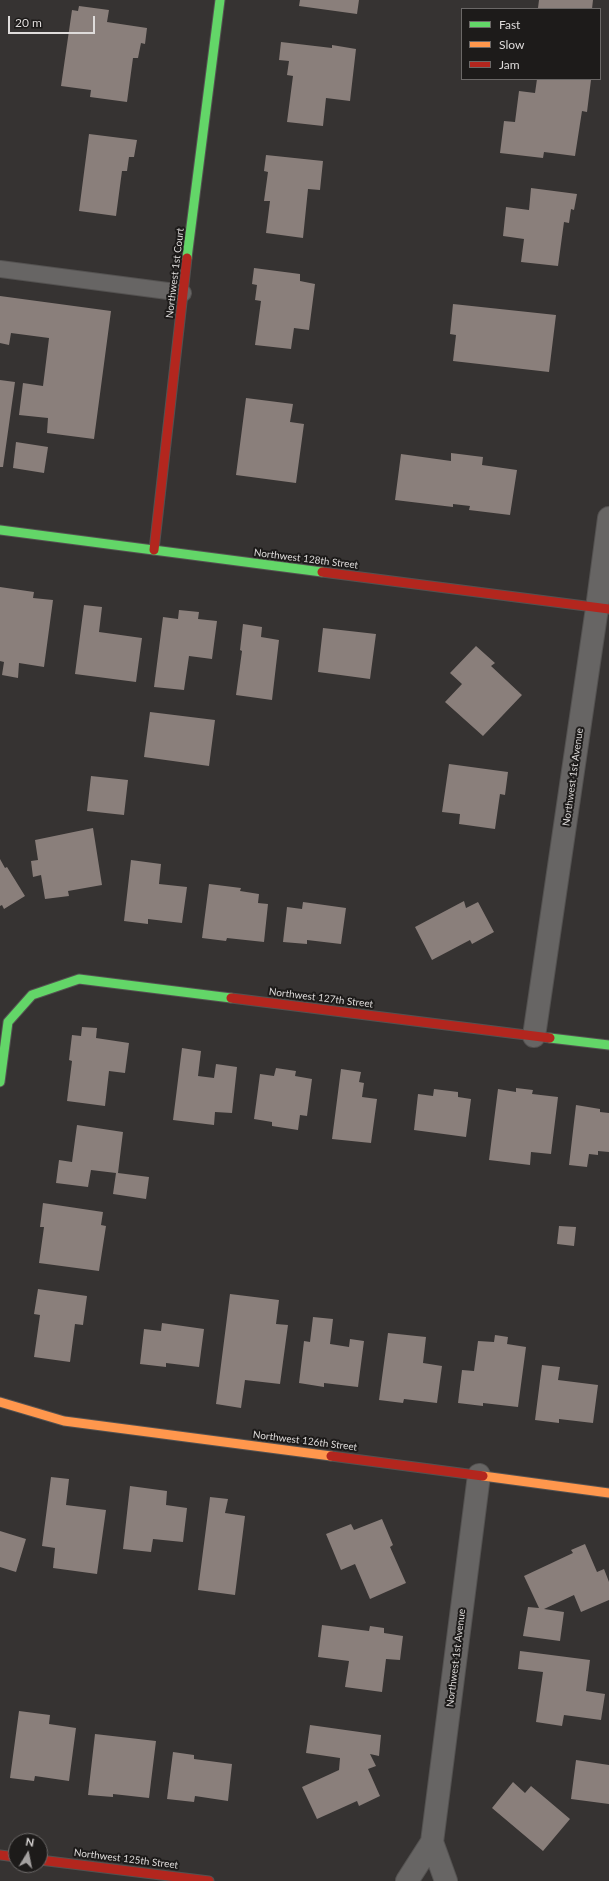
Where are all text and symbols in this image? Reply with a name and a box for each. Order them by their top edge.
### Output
scale bar [10,8,97,34]
legend [461,8,601,80]
text: 20 m [15,15,42,30]
text: Fast [499,17,520,32]
text: Slow [499,37,524,52]
text: Jam [499,57,520,72]
street label: Northwest 1st Court [164,227,186,319]
street label: Northwest 128th Street [253,547,359,571]
street label: Northwest 1st Avenue [560,727,586,827]
street label: Northwest 127th Street [268,986,374,1010]
street label: Northwest 126th Street [252,1429,358,1453]
street label: Northwest 1st Avenue [444,1608,468,1708]
north arrow [8,1833,48,1873]
text: N [25,1835,35,1849]
street label: Northwest 125th Street [73,1847,179,1871]

